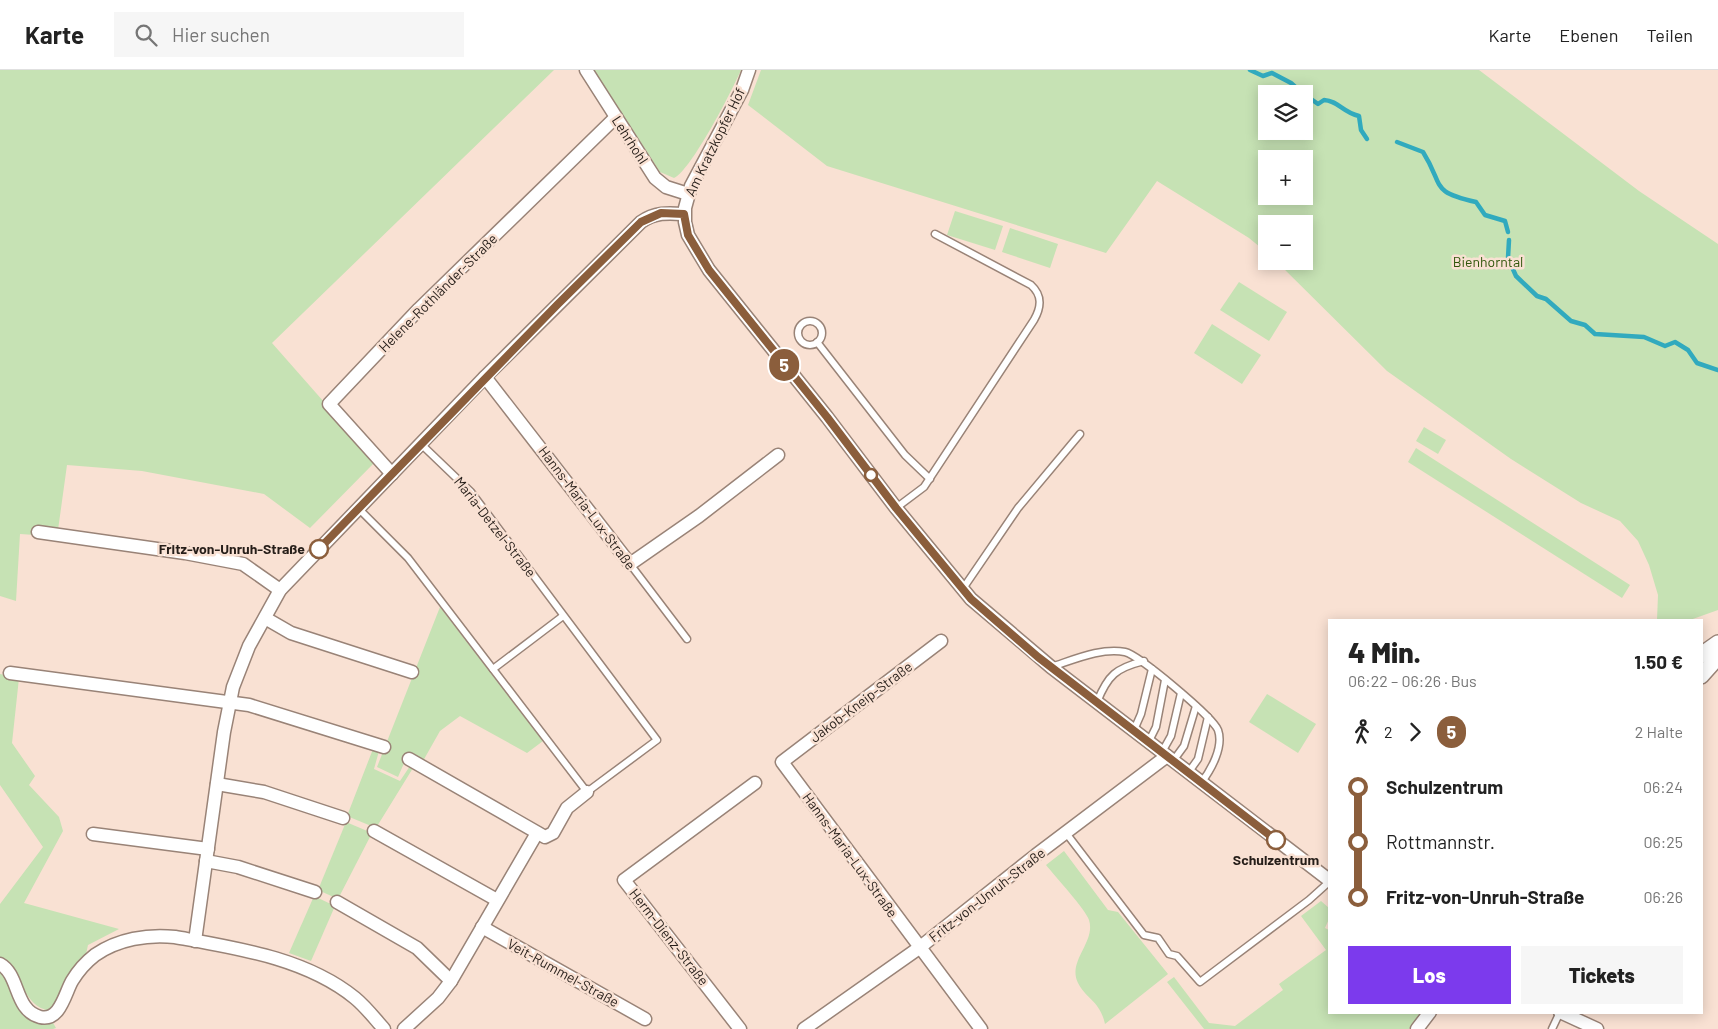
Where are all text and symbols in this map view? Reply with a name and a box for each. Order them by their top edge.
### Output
search box [114,12,464,57]
text: Karte [25,20,84,49]
icon: search [132,21,160,49]
text: Hier suchen [172,23,270,46]
text: Karte [1488,24,1531,46]
text: Ebenen [1559,24,1618,46]
text: Teilen [1646,24,1693,46]
street label: Am Kratzkopfer Hof [681,85,748,199]
map controls [1258,85,1313,270]
button: layers [1258,85,1313,140]
street label: Lehrhohl [609,112,652,167]
button: + [1258,150,1313,205]
button: − [1258,215,1313,270]
street label: Helene-Rothländer-Straße [375,230,500,355]
park label: Bienhorntal [1453,253,1523,270]
line badge: 5 [768,349,800,381]
text: 5 [779,354,789,376]
street label: Hanns-Maria-Lux-Straße [535,443,639,573]
unlabelled marker [864,468,878,482]
street label: Maria-Detzel-Straße [451,473,540,580]
marker: Fritz-von-Unruh-Straße [309,539,329,559]
place label: Fritz-von-Unruh-Straße [159,540,305,557]
text: 4 Min. [1348,635,1421,669]
text: 1.50 € [1634,650,1683,673]
street label: Jakob-Kneip-Straße [806,658,915,746]
text: 06:22 – 06:26 · Bus [1348,671,1477,690]
icon: walk [1348,718,1376,746]
icon: forward [1401,718,1429,746]
text: 5 [1447,721,1456,743]
text: 2 [1384,722,1393,741]
text: 2 Halte [1635,722,1683,741]
text: Schulzentrum [1386,775,1503,798]
text: 06:24 [1643,777,1683,796]
street label: Hanns-Maria-Lux-Straße [799,789,901,920]
marker: Schulzentrum [1266,830,1286,850]
text: Rottmannstr. [1386,830,1495,853]
text: 06:25 [1643,832,1683,851]
street label: Fritz-von-Unruh-Straße [925,844,1048,945]
place label: Schulzentrum [1233,851,1319,868]
street label: Herm-Dienz-Straße [626,885,713,989]
text: Fritz-von-Unruh-Straße [1386,885,1584,908]
text: 06:26 [1643,887,1683,906]
street label: Veit-Rummel-Straße [504,935,622,1010]
button: Los [1348,946,1511,1004]
button: Tickets [1521,946,1683,1004]

